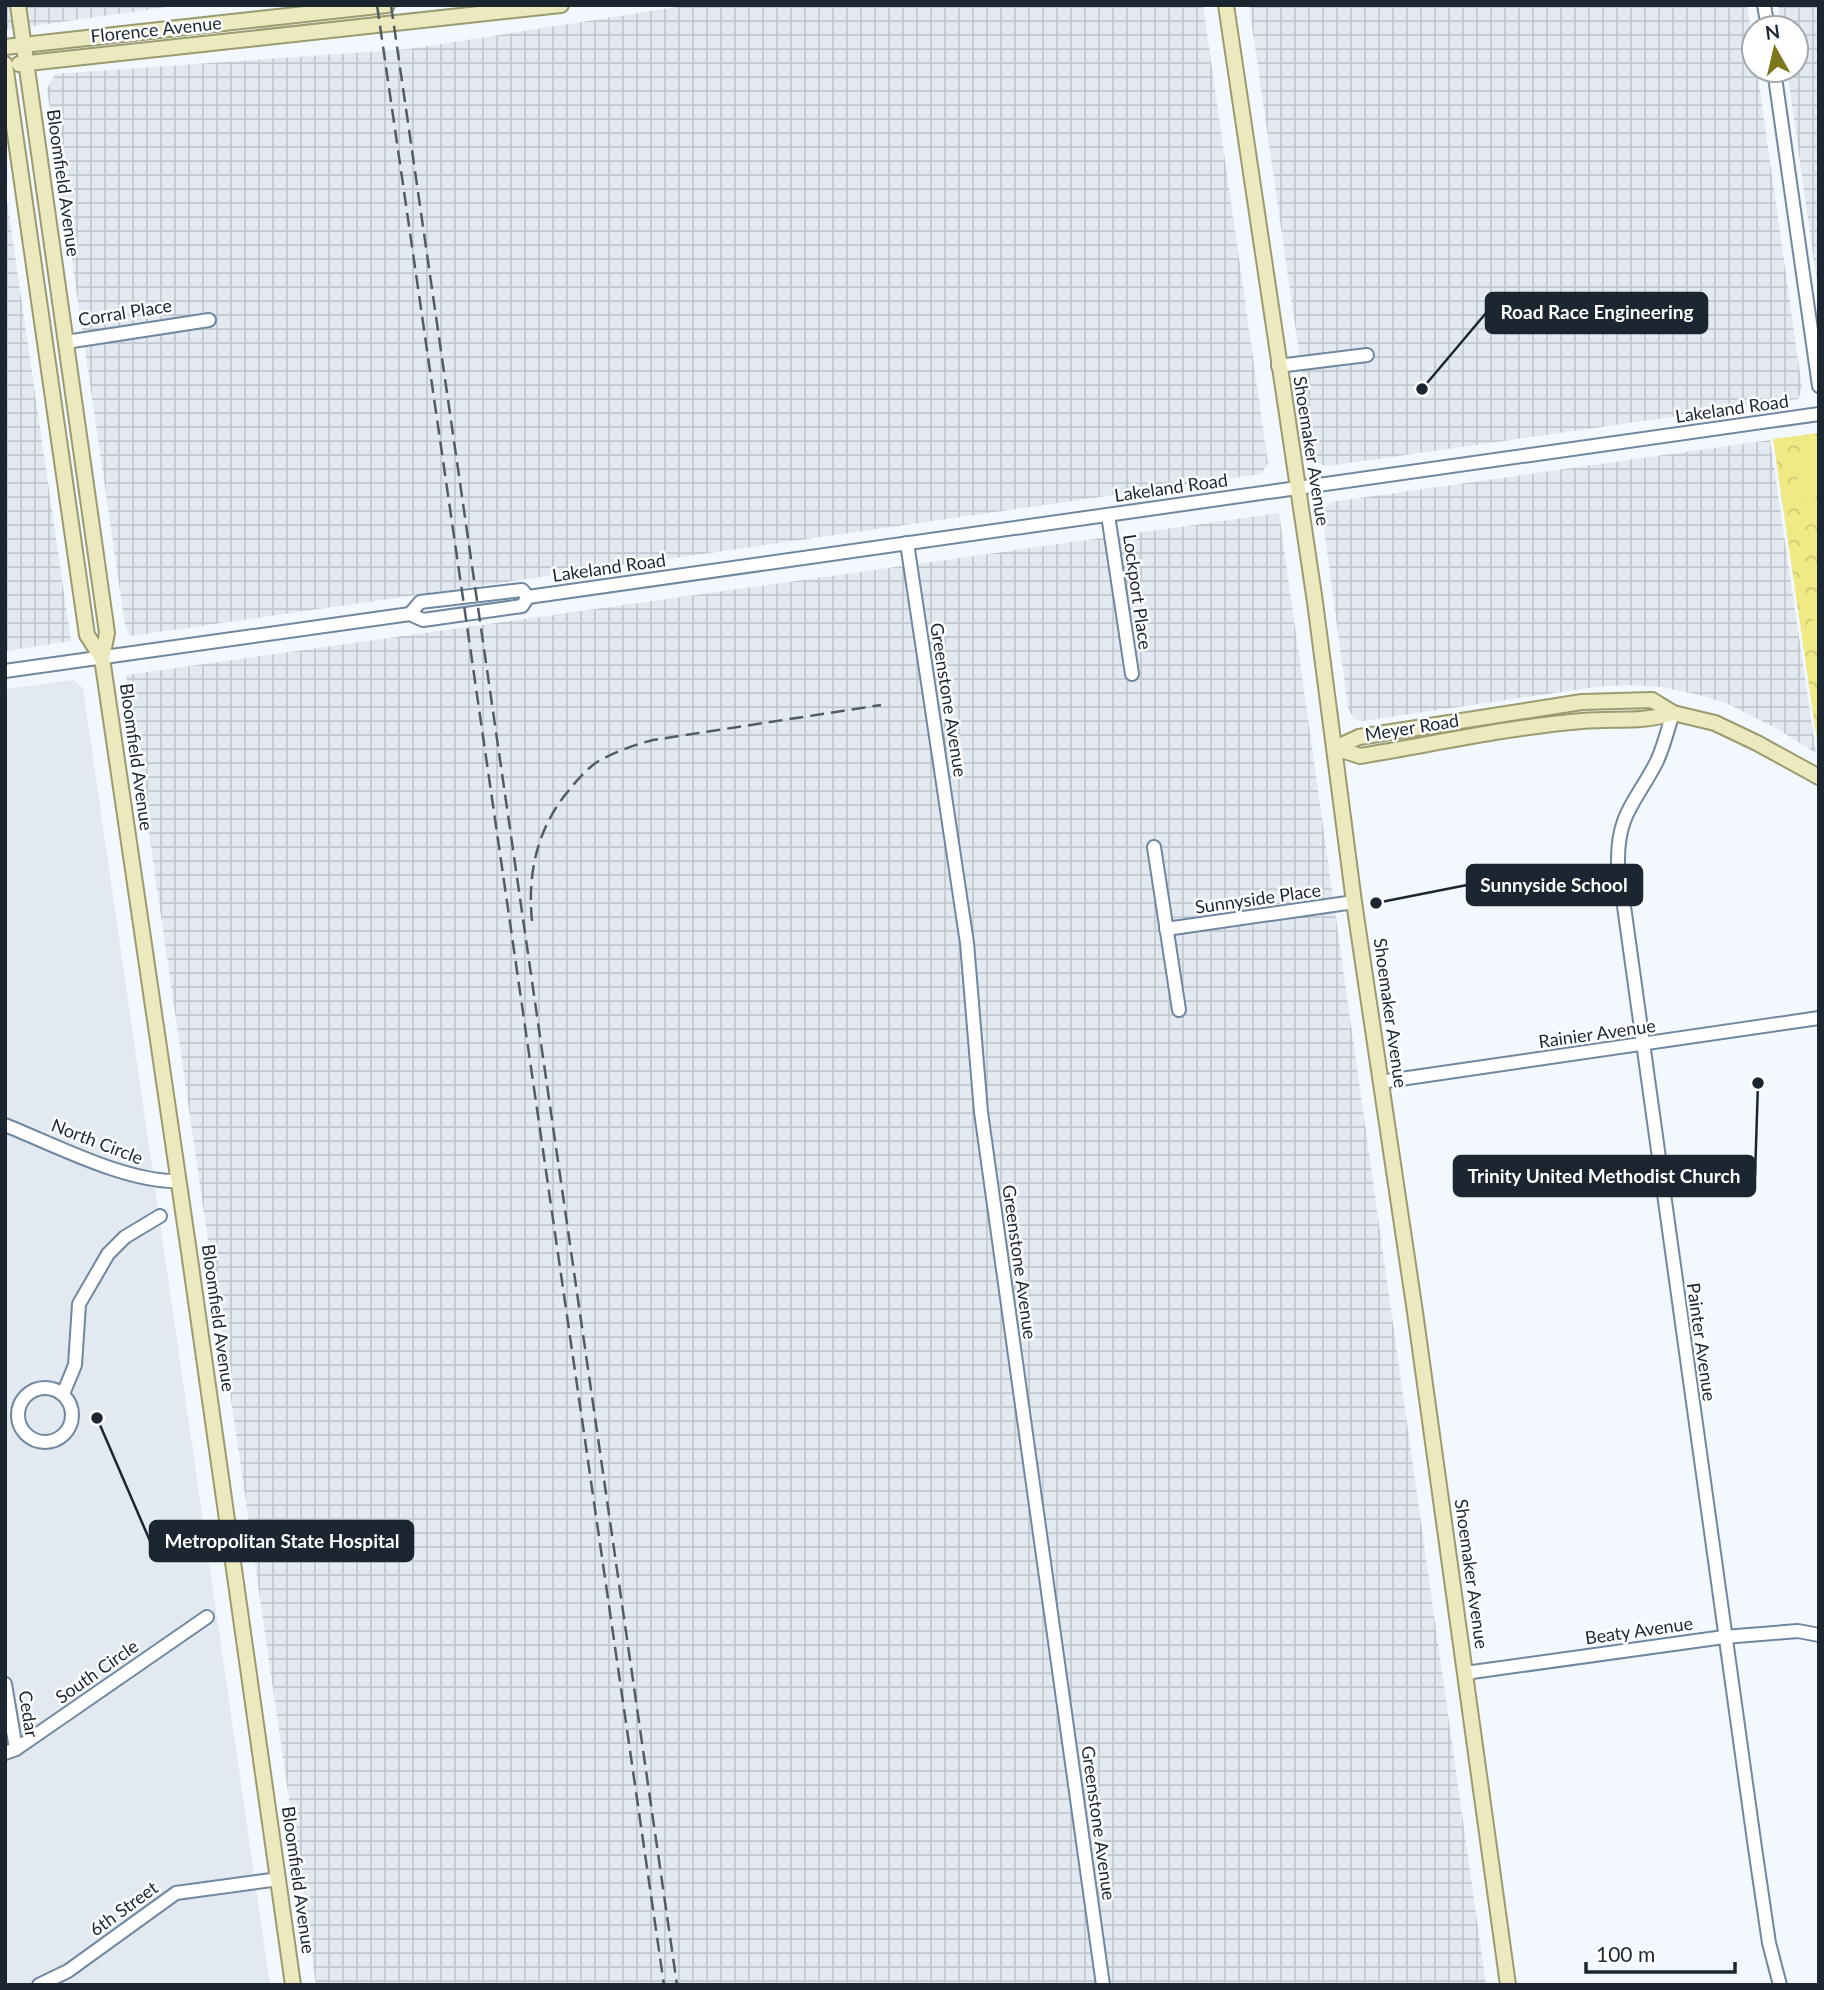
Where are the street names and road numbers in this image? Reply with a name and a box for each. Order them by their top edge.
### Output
street label: Florence Avenue [89,11,223,47]
street label: Bloomfield Avenue [43,108,85,258]
street label: Corral Place [76,294,173,330]
street label: Shoemaker Avenue [1289,375,1335,527]
street label: Lakeland Road [1674,389,1790,427]
street label: Lakeland Road [1113,468,1229,506]
street label: Lockport Place [1119,533,1157,651]
street label: Lakeland Road [551,548,667,586]
street label: Greenstone Avenue [926,621,972,779]
street label: Bloomfield Avenue [116,682,158,832]
street label: Meyer Road [1363,709,1460,745]
street label: Sunnyside Place [1194,878,1322,918]
street label: Shoemaker Avenue [1370,937,1412,1089]
street label: Rainier Avenue [1537,1014,1657,1052]
street label: North Circle [49,1114,146,1169]
street label: Greenstone Avenue [998,1183,1042,1341]
street label: Bloomfield Avenue [198,1243,240,1393]
street label: Painter Avenue [1683,1281,1721,1403]
street label: Shoemaker Avenue [1451,1498,1493,1650]
street label: Beaty Avenue [1583,1612,1694,1648]
street label: South Circle [51,1635,142,1708]
street label: Cedar [14,1689,44,1739]
street label: Greenstone Avenue [1077,1744,1121,1902]
street label: Bloomfield Avenue [278,1805,320,1955]
street label: 6th Street [85,1876,162,1940]

